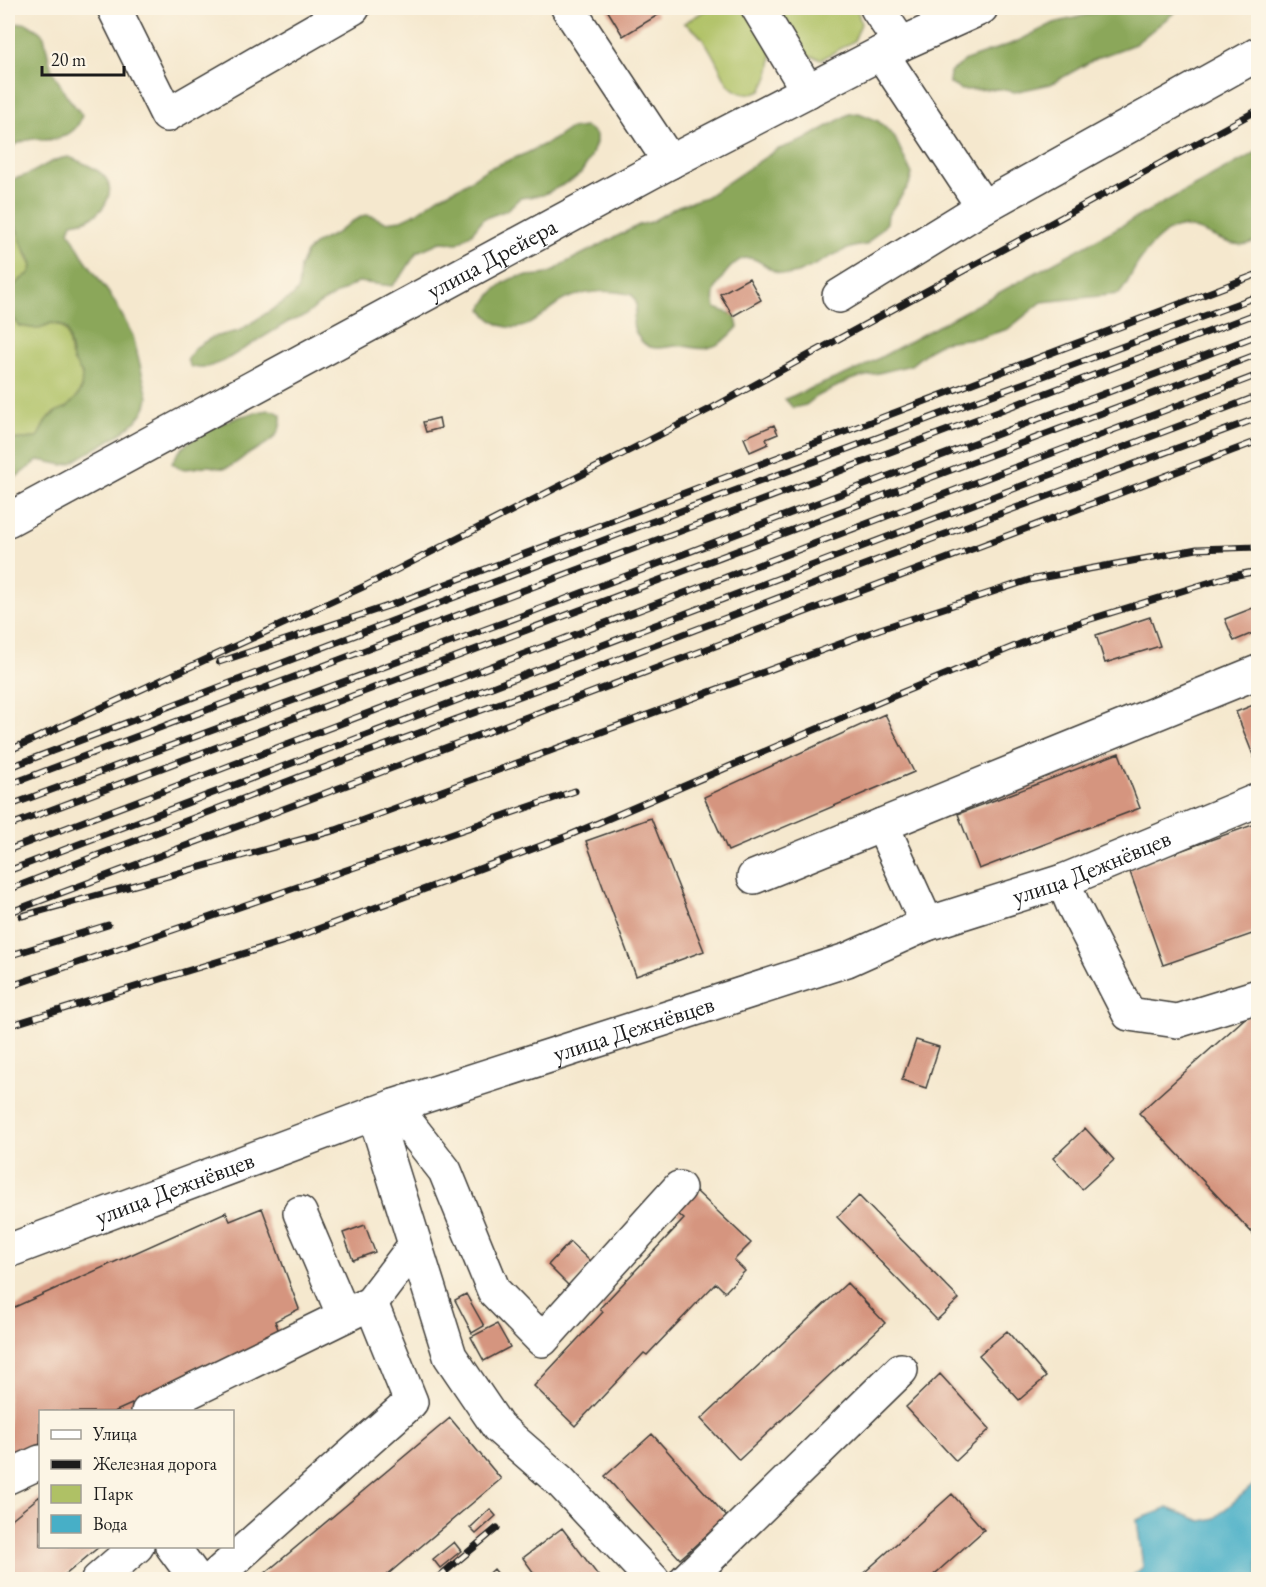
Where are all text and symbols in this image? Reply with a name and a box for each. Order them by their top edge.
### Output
scale bar [42,39,124,77]
text: 20 m [51,48,86,71]
street label: улица Дрейера [421,210,562,306]
street label: улица Дежнёвцев [1008,822,1175,911]
street label: улица Дежнёвцев [549,988,718,1069]
street label: улица Дежнёвцев [91,1144,258,1232]
legend [39,1410,234,1548]
text: Улица [92,1422,138,1445]
text: Железная дорога [92,1452,218,1475]
text: Парк [93,1482,133,1505]
text: Вода [93,1512,128,1535]

